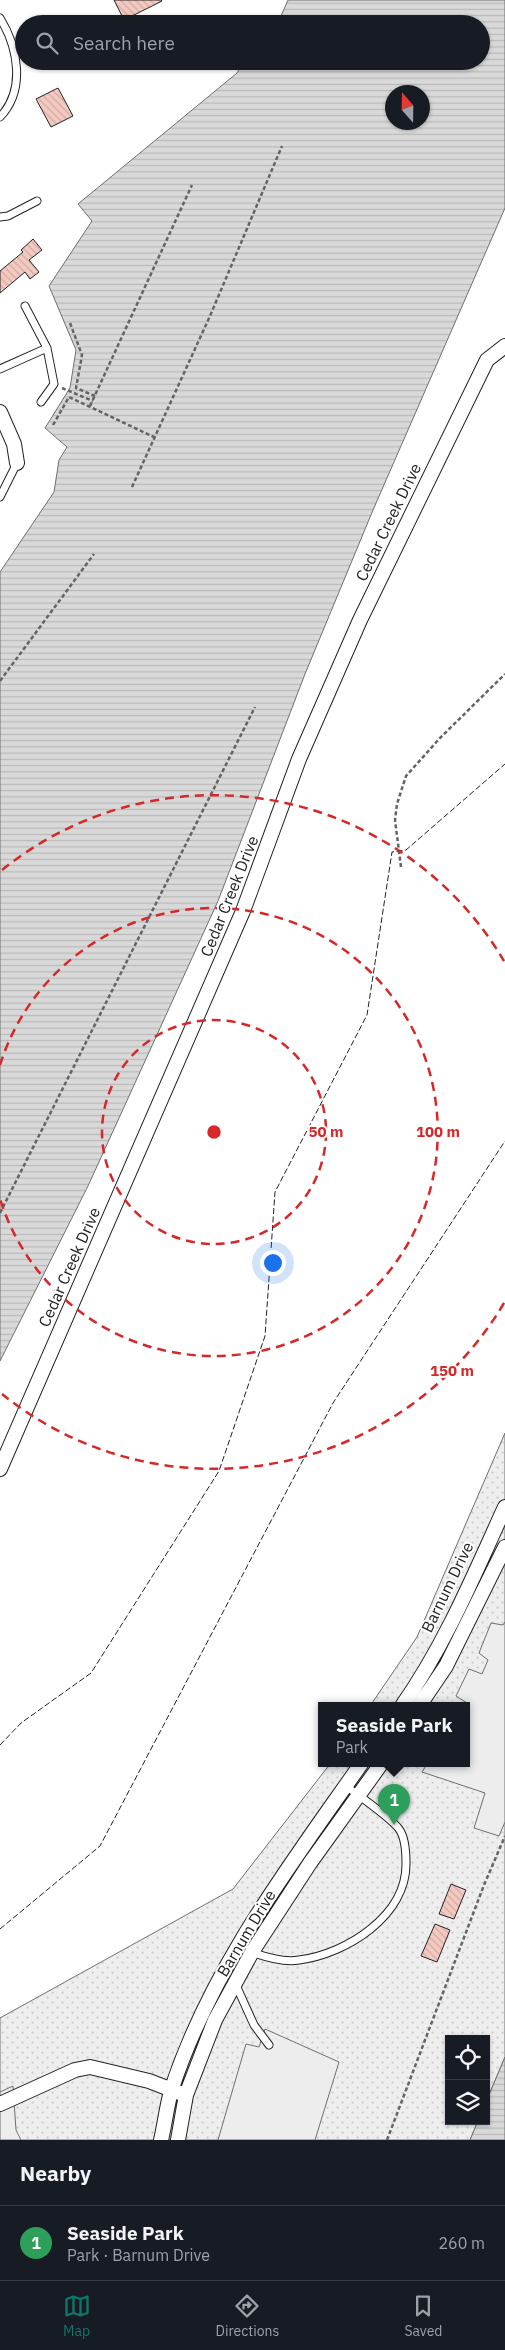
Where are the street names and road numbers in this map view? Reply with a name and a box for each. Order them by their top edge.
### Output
street label: Cedar Creek Drive [351,460,425,584]
street label: Cedar Creek Drive [196,832,262,959]
street label: Cedar Creek Drive [34,1204,104,1330]
street label: Barnum Drive [417,1538,478,1635]
street label: Barnum Drive [212,1886,280,1980]

